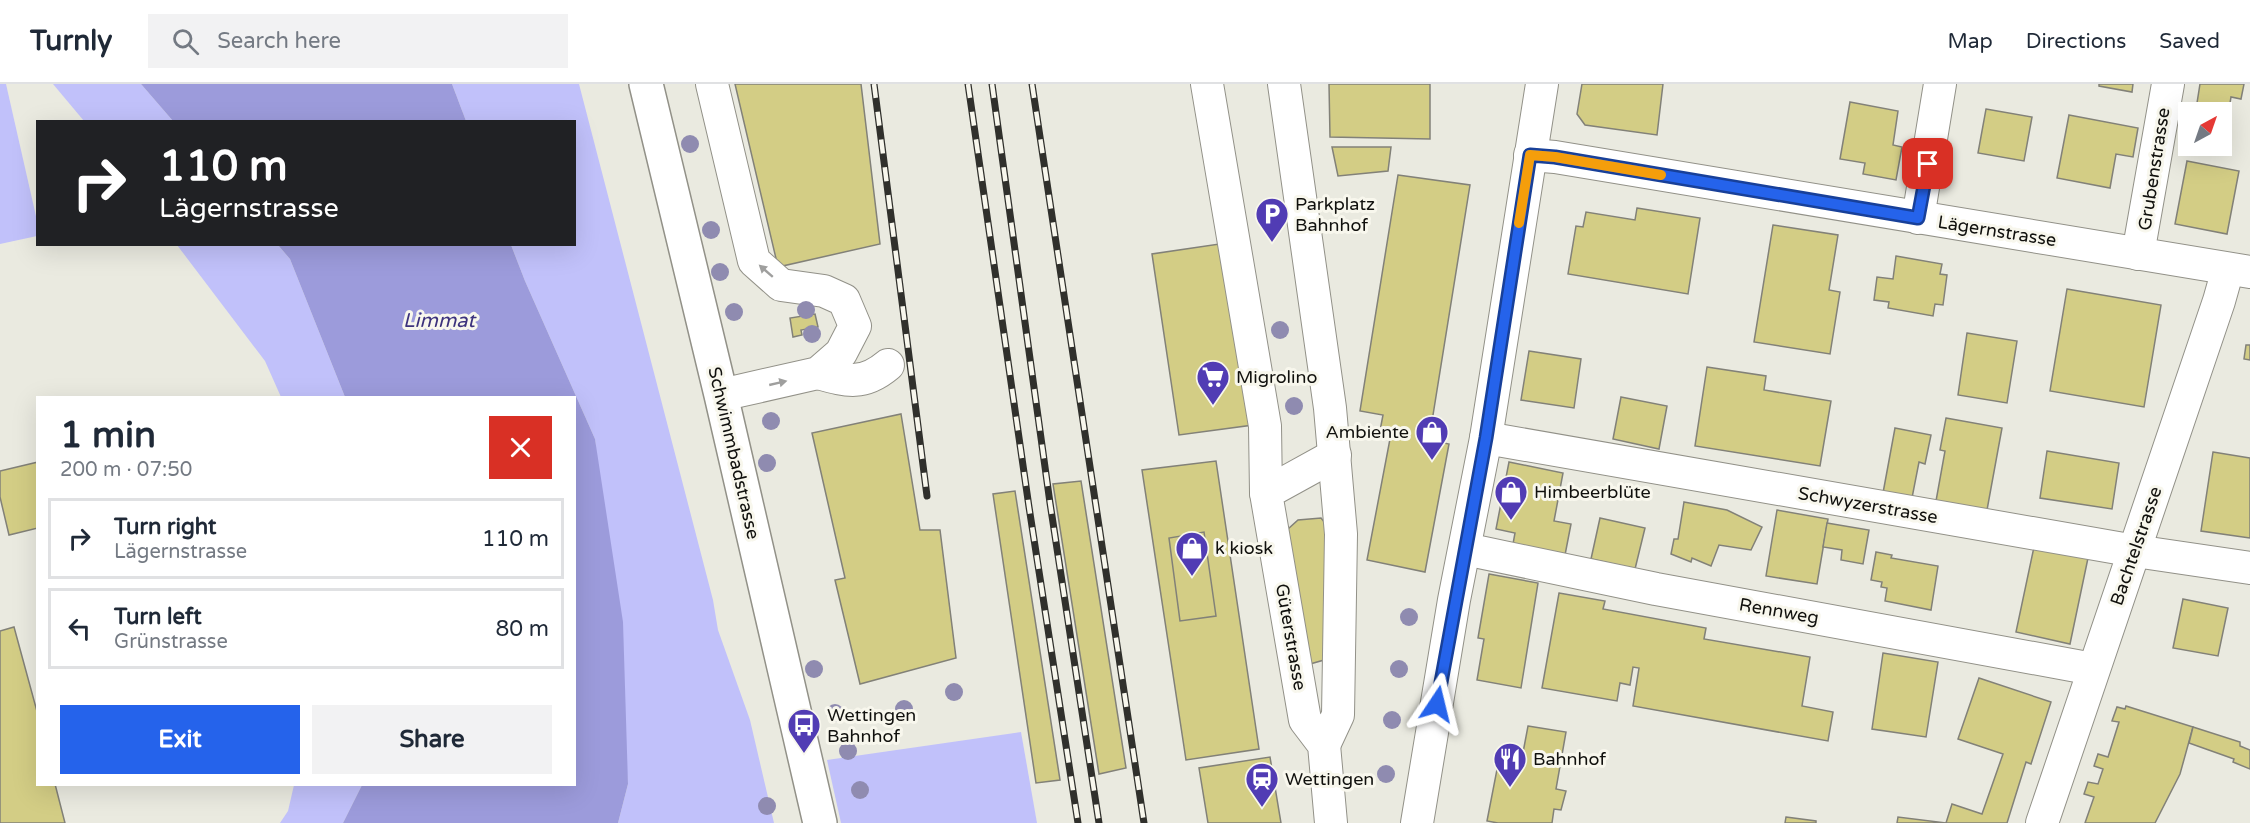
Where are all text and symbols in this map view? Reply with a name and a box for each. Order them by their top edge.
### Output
search box [148,14,568,68]
text: Turnly [30,24,112,58]
icon: search [169,25,202,58]
text: Search here [217,28,341,54]
text: Map [1947,29,1993,54]
text: Directions [2026,29,2126,54]
text: Saved [2159,29,2220,54]
north arrow [2178,102,2232,156]
map controls [2178,102,2232,156]
street label: Grubenstrasse [2133,106,2175,232]
pin [1902,138,1953,189]
text: 110 m [159,141,288,192]
icon: right [60,144,138,222]
icon: arrive [1911,147,1944,180]
text: Lägernstrasse [159,192,339,225]
place label: Parkplatz Bahnhof [1295,193,1375,236]
parking icon: Parkplatz Bahnhof [1254,196,1290,243]
street label: Lägernstrasse [1936,211,2058,251]
one-way arrow [758,265,774,278]
water label: Limmat [403,309,477,333]
supermarket icon: Migrolino [1195,359,1231,406]
street label: Schwimmbadstrasse [703,365,765,541]
place label: Migrolino [1236,366,1318,388]
one-way arrow [769,377,787,387]
text: 1 min [60,414,156,457]
shop icon: Ambiente [1414,414,1450,461]
button: close [489,416,552,479]
place label: Ambiente [1325,421,1409,443]
text: 200 m · 07:50 [60,458,192,482]
shop icon: Himbeerblüte [1493,474,1529,521]
place label: Himbeerblüte [1534,481,1651,503]
street label: Schwyzerstrasse [1796,482,1940,528]
street label: Bachtelstrasse [2105,484,2167,608]
text: Turn right [114,514,216,540]
icon: right [63,522,96,555]
text: 110 m [482,526,549,552]
shop icon: k kiosk [1174,530,1210,577]
place label: k kiosk [1215,537,1273,559]
text: Lägernstrasse [114,540,247,564]
street label: Güterstrasse [1271,582,1311,692]
street label: Rennweg [1737,593,1821,629]
text: Turn left [114,604,202,630]
icon: left [63,612,96,645]
text: 80 m [495,616,549,642]
text: Grünstrasse [114,630,228,654]
position arrow [1405,672,1469,736]
place label: Wettingen Bahnhof [827,704,916,747]
button: Exit [60,705,300,774]
button: Share [312,705,552,774]
bus stop icon: Wettingen Bahnhof [786,707,822,754]
restaurant icon: Bahnhof [1492,741,1528,788]
place label: Bahnhof [1533,748,1606,770]
station icon: Wettingen [1244,761,1280,808]
place label: Wettingen [1285,768,1374,790]

